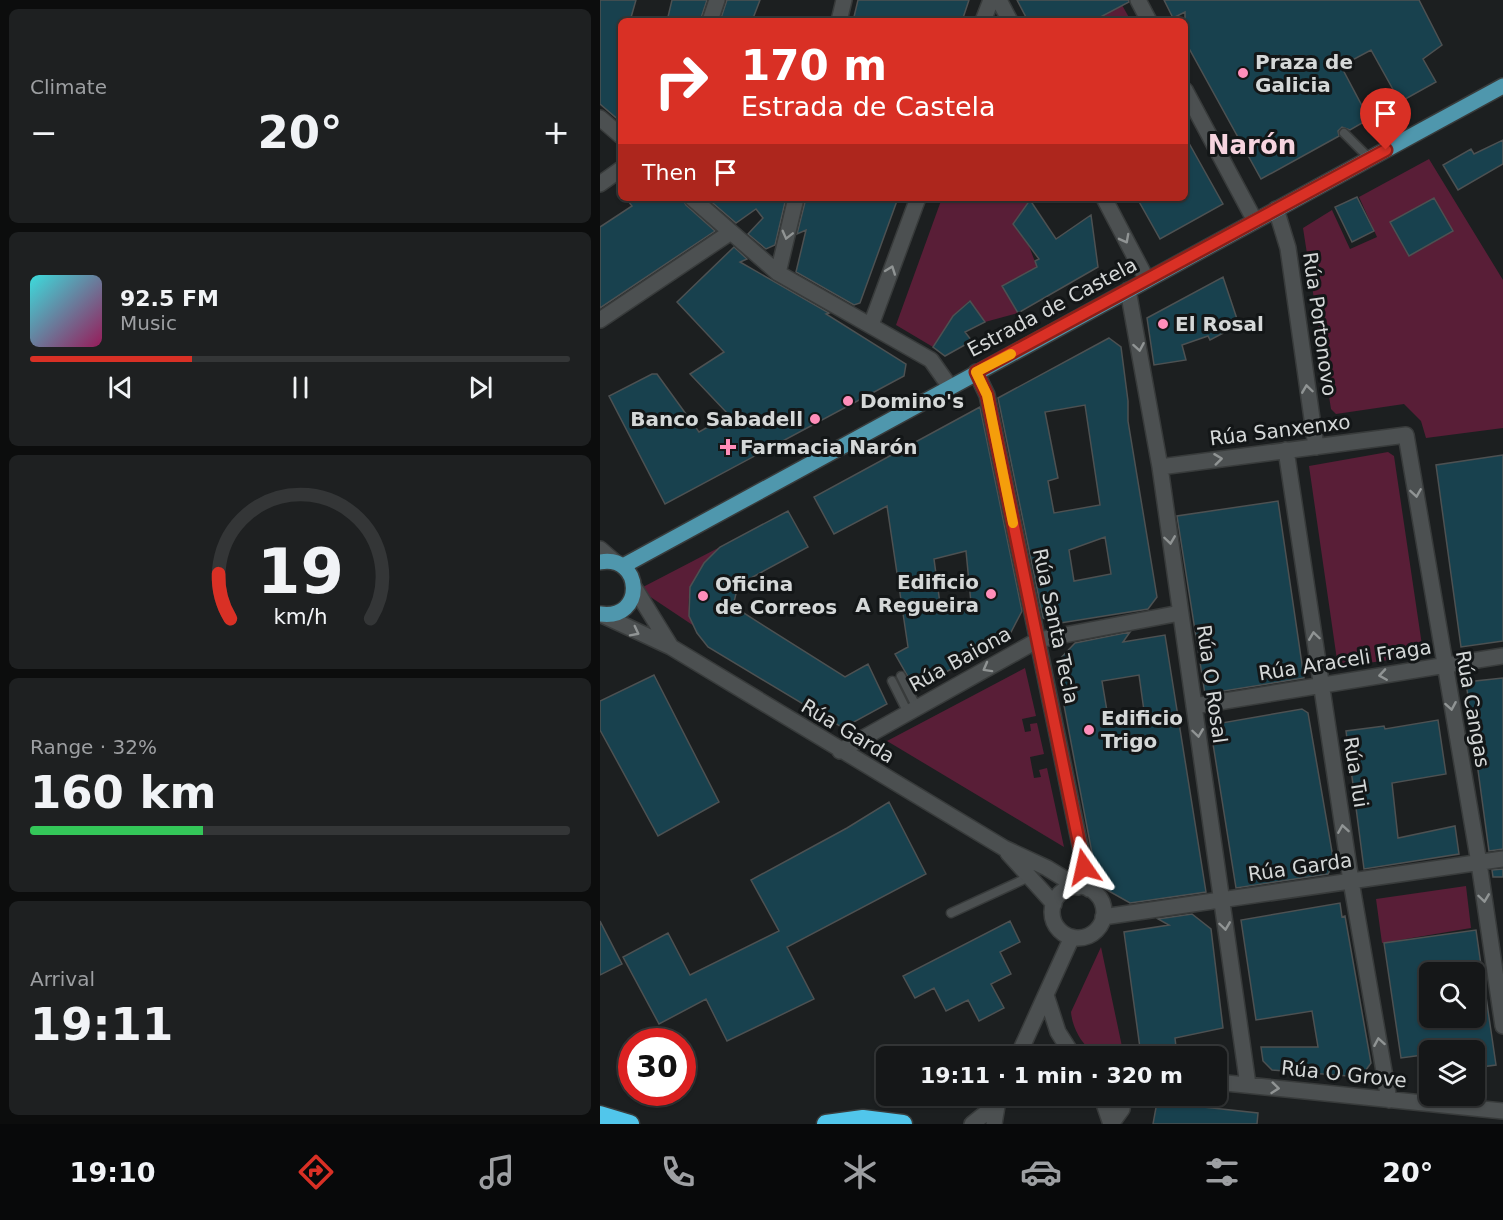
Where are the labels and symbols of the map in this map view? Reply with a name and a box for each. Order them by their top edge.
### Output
place label: Praza de Galicia [1255,50,1353,97]
marker: Praza de Galicia [1236,66,1250,80]
pin [1360,88,1411,150]
district label: Narón [1208,130,1296,160]
one-way arrow [782,230,795,240]
one-way arrow [1118,233,1130,244]
street label: Rúa Portonovo [1298,250,1342,398]
street label: Estrada de Castela [963,252,1141,362]
one-way arrow [884,265,897,276]
place label: El Rosal [1175,312,1264,336]
marker: El Rosal [1156,317,1170,331]
one-way arrow [1133,343,1145,352]
one-way arrow [1302,384,1314,393]
place label: Domino's [860,389,964,413]
marker: Domino's [841,394,855,408]
place label: Banco Sabadell [630,407,803,431]
street label: Rúa Sanxenxo [1208,409,1352,451]
marker: Banco Sabadell [808,412,822,426]
place label: Farmacia Narón [740,435,917,459]
marker: Farmacia Narón [721,440,735,454]
one-way arrow [1214,453,1223,466]
one-way arrow [1409,488,1421,497]
one-way arrow [1164,535,1176,545]
street label: Rúa Santa Tecla [1028,546,1084,706]
place label: Edificio A Regueira [855,570,979,617]
place label: Oficina de Correos [715,572,837,619]
marker: Edificio A Regueira [984,587,998,601]
marker: Oficina de Correos [696,589,710,603]
street label: Rúa Baiona [905,621,1015,697]
street label: Rúa O Rosal [1192,623,1232,745]
one-way arrow [629,624,640,636]
one-way arrow [1308,632,1320,641]
street label: Rúa Araceli Fraga [1257,634,1433,686]
street label: Rúa Cangas [1451,649,1495,769]
one-way arrow [982,661,993,673]
one-way arrow [1378,669,1388,681]
street label: Rúa Garda [797,694,899,768]
one-way arrow [1444,700,1457,710]
place label: Edificio Trigo [1101,706,1183,753]
marker: Edificio Trigo [1082,723,1096,737]
one-way arrow [1191,728,1203,738]
street label: Rúa Tui [1339,735,1373,809]
one-way arrow [1337,824,1349,834]
position arrow [1052,835,1116,899]
street label: Rúa Garda [1246,848,1354,886]
one-way arrow [1477,892,1490,902]
one-way arrow [1219,921,1231,931]
speed limit sign: 30 [618,1028,696,1106]
one-way arrow [1373,1037,1386,1047]
street label: Rúa O Grove [1280,1055,1408,1093]
one-way arrow [1270,1081,1279,1094]

